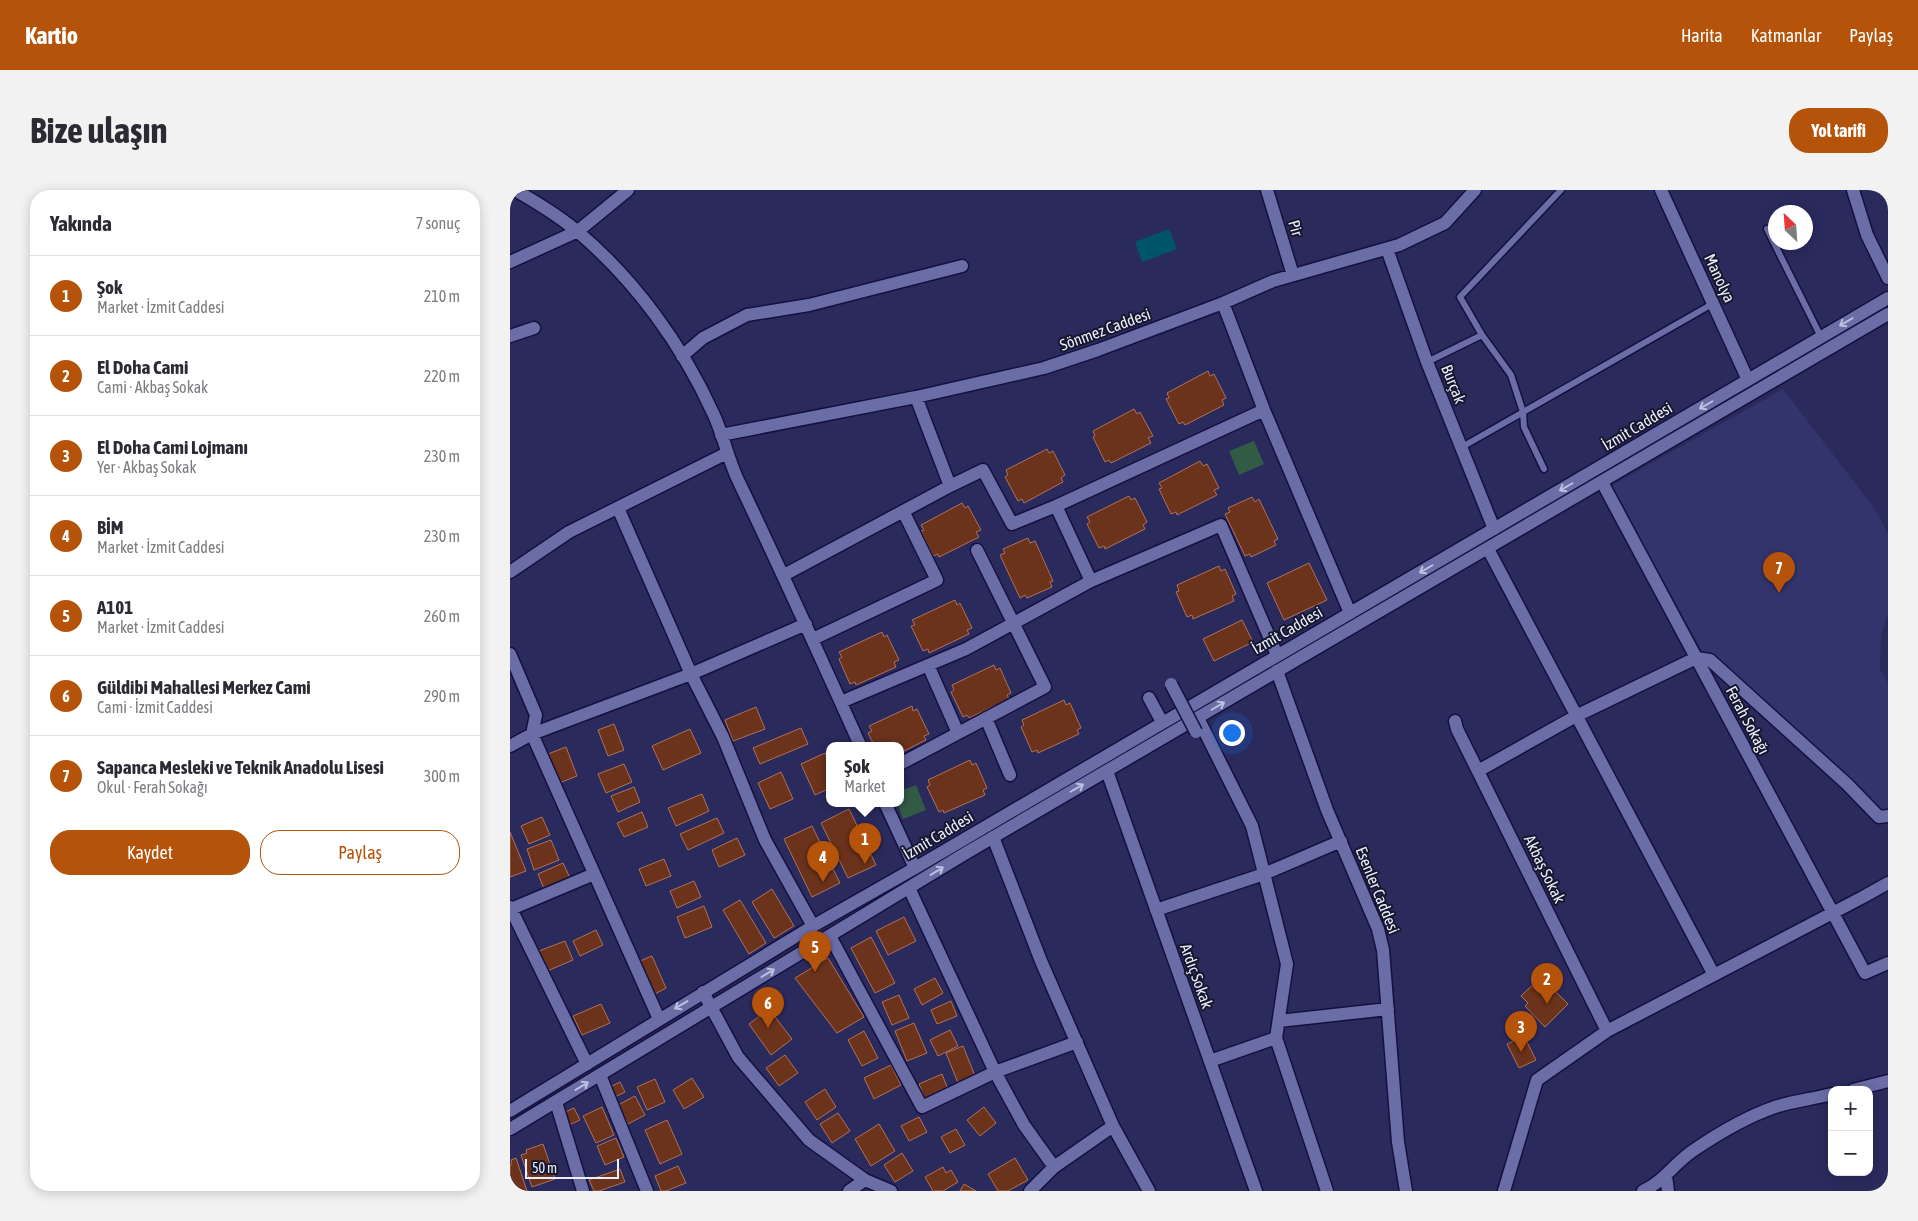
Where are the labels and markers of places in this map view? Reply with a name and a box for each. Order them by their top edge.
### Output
pin: 7 [1763,552,1795,593]
pin: 1 [849,823,881,864]
pin: 4 [807,841,839,882]
pin: 5 [799,931,831,972]
pin: 2 [1531,963,1563,1004]
pin: 6 [752,987,784,1028]
pin: 3 [1505,1011,1537,1052]

